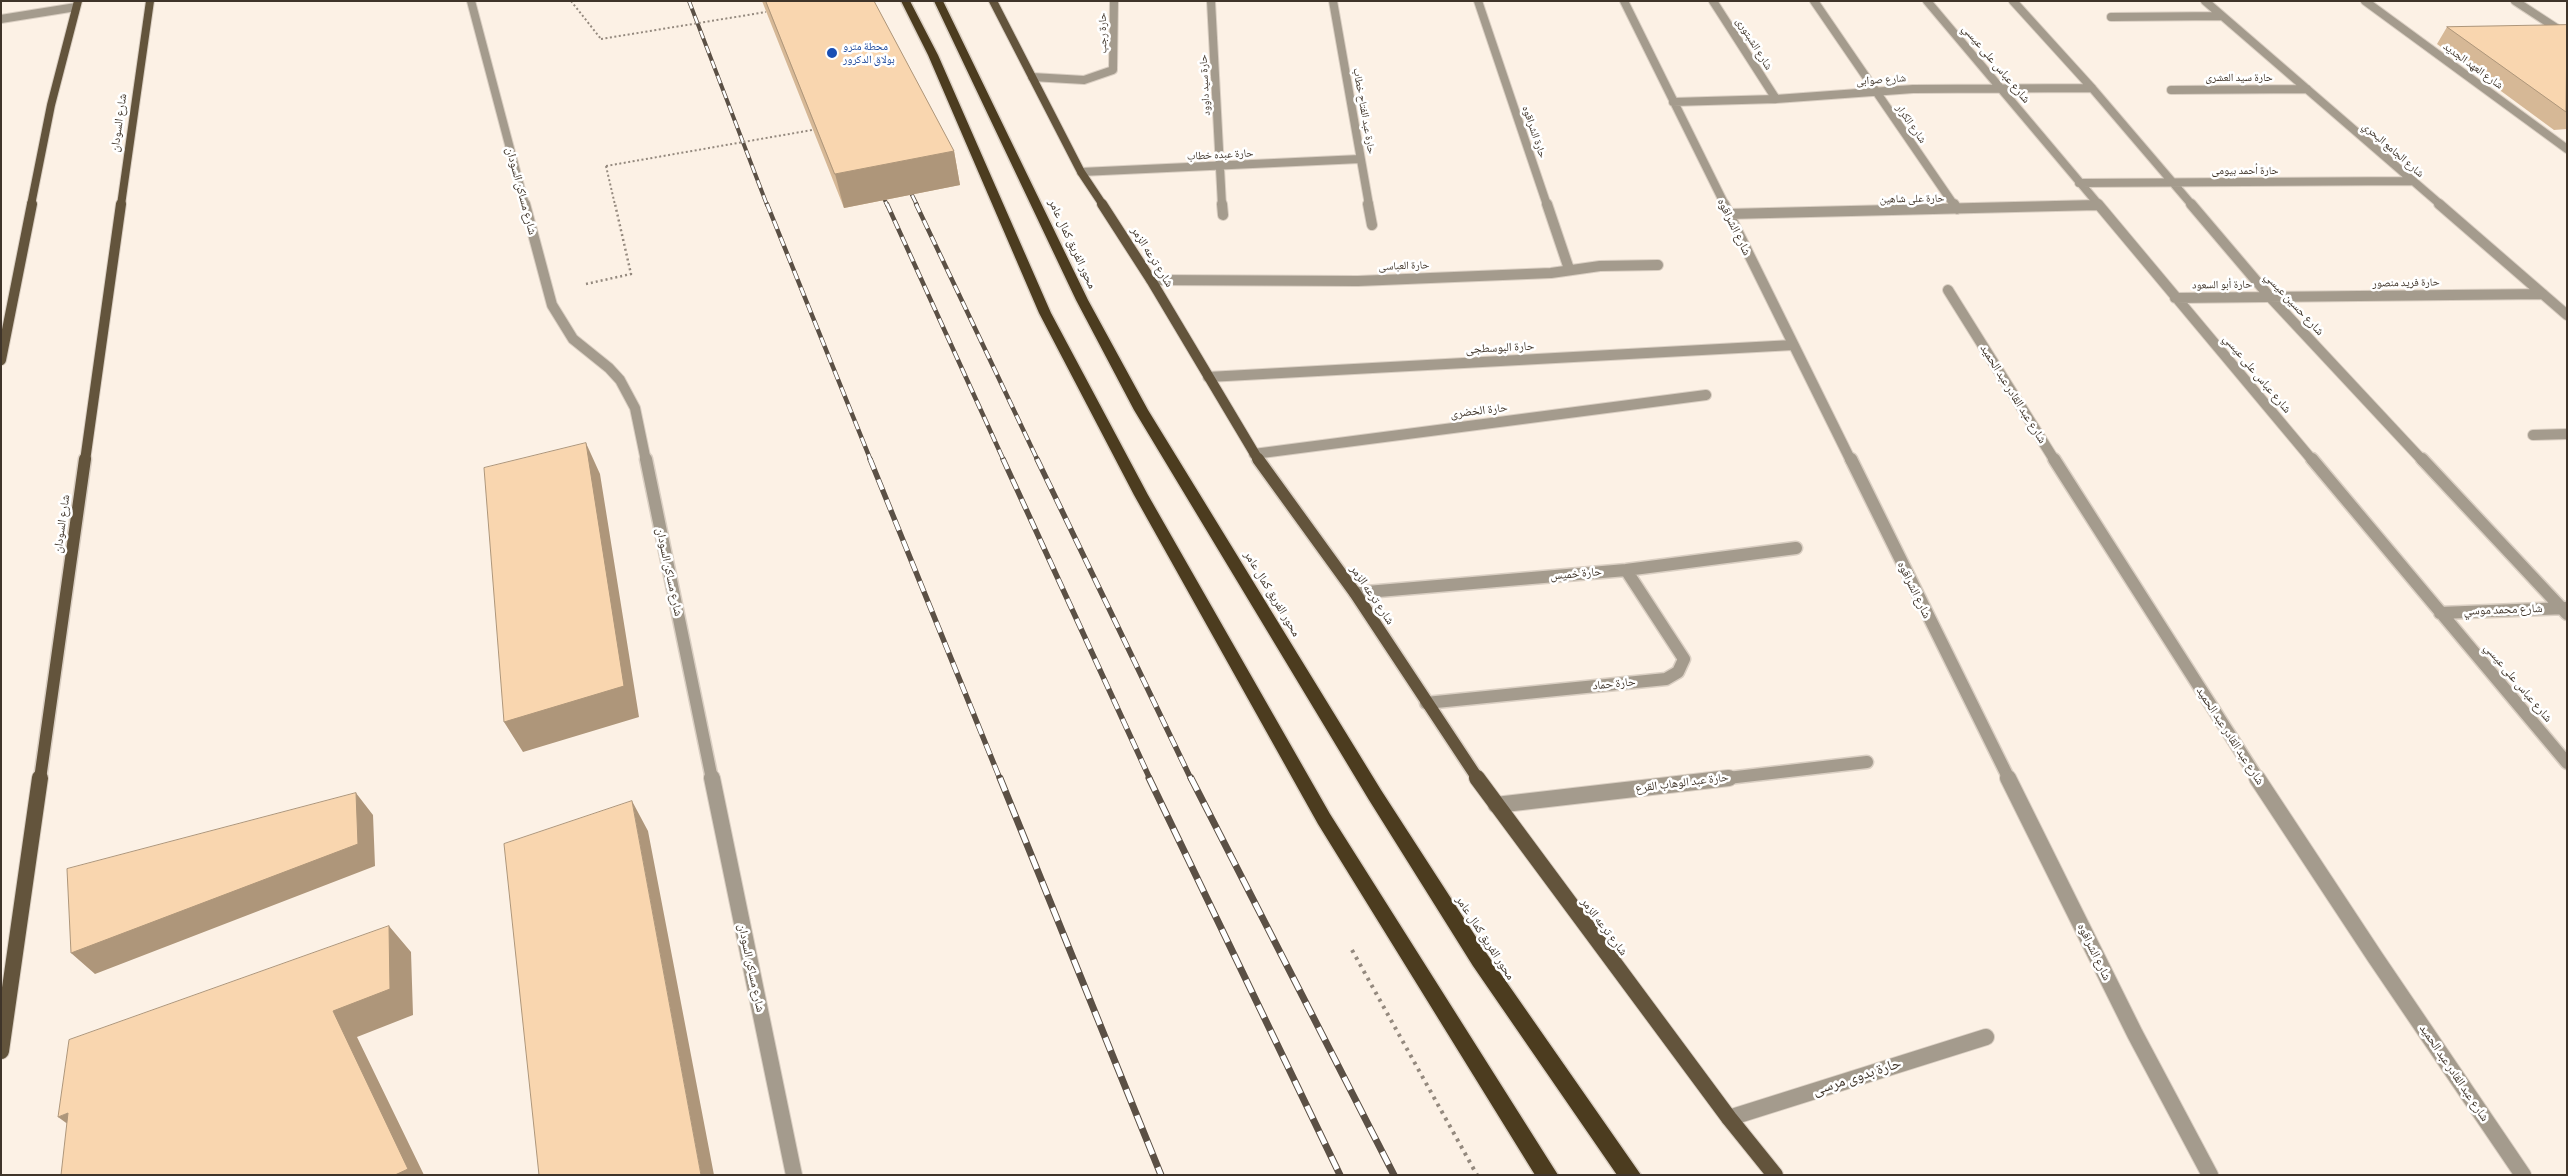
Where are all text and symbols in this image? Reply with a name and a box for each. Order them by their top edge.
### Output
street label: حارة رجب [1096,12,1110,54]
street label: شارع الشبتورى [1733,16,1775,72]
street label: شارع عباس على عيسي [1959,22,2033,106]
place label: محطة مترو بولاق الدكرور [843,40,895,66]
street label: شارع العهد الجديد [2441,40,2505,92]
marker: محطة مترو بولاق الدكرور [825,46,839,60]
street label: حارة سيد داوود [1197,54,1213,116]
street label: حارة عبد الفتاح خطاب [1350,67,1378,155]
street label: حارة سيد العشرى [2205,71,2273,85]
street label: شارع صوابى [1856,72,1906,88]
street label: شارع السودان [108,93,130,153]
street label: شارع الكرار [1893,102,1929,146]
street label: حارة الشراقوه [1519,104,1549,160]
street label: شارع الجامع البحري [2359,120,2427,180]
street label: شارع مساكن السودان [502,146,540,236]
street label: حارة عبده خطاب [1186,147,1254,163]
street label: حارة أحمد بيومى [2212,164,2278,178]
street label: حارة على شاهين [1880,192,1944,206]
street label: شارع الشراقوه [1714,196,1754,258]
street label: محور الفريق كمال عامر [1045,197,1099,291]
street label: شارع ترعه الزمر [1128,224,1176,290]
street label: حارة العباسى [1378,259,1430,273]
street label: شارع حسين عيسي [2261,269,2327,339]
street label: حارة فريد منصور [2372,276,2440,290]
street label: حارة أبو السعود [2192,278,2252,292]
street label: شارع عباس على عيسي [2220,332,2294,416]
street label: حارة البوسطجى [1465,339,1535,357]
street label: شارع عبد القادر عبد الحميد [1977,342,2049,446]
street label: حارة الخضرى [1450,400,1508,422]
street label: شارع السودان [51,494,73,554]
street label: شارع مساكن السودان [653,527,685,617]
street label: محور الفريق كمال عامر [1241,549,1303,639]
street label: شارع الشراقوه [1894,559,1934,621]
street label: شارع ترعه الزمر [1347,563,1397,627]
street label: حارة خميس [1550,565,1602,583]
street label: شارع محمد موسي [2463,601,2543,619]
street label: شارع عباس على عيسي [2481,641,2555,725]
street label: حارة حماد [1592,675,1636,693]
street label: شارع عبد القادر عبد الحميد [2193,684,2267,788]
street label: حارة عبد الوهاب القرع [1634,770,1730,796]
street label: محور الفريق كمال عامر [1453,893,1517,983]
street label: شارع ترعه الزمر [1578,895,1630,959]
street label: شارع الشراقوه [2074,921,2114,983]
street label: شارع مساكن السودان [735,923,767,1013]
street label: شارع عبد القادر عبد الحميد [2416,1022,2492,1124]
street label: حارة بدوى مرسى [1811,1054,1903,1100]

